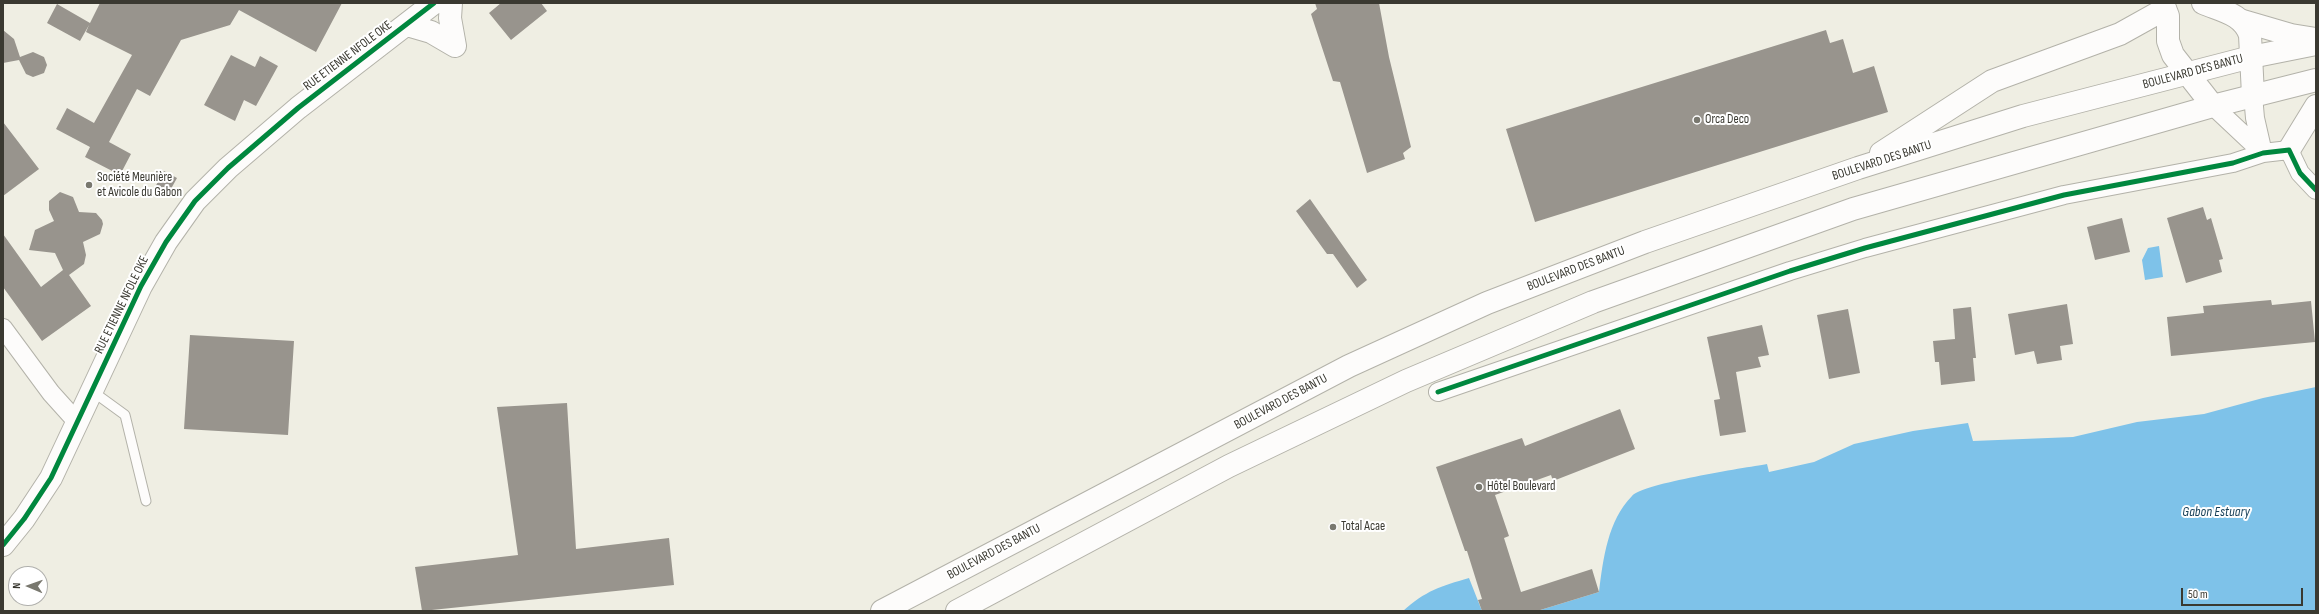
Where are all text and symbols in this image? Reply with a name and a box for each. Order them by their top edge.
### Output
street label: RUE ETIENNE NFOLE OKE [301,18,395,94]
street label: BOULEVARD DES BANTU [2141,51,2245,93]
place label: Orca Deco [1705,112,1749,128]
marker: Orca Deco [1692,115,1702,125]
street label: BOULEVARD DES BANTU [1830,138,1934,184]
place label: Société Meunière et Avicole du Gabon [97,170,182,201]
marker: Société Meunière et Avicole du Gabon [84,180,94,190]
street label: BOULEVARD DES BANTU [1525,243,1627,295]
street label: RUE ETIENNE NFOLE OKE [92,254,152,356]
street label: BOULEVARD DES BANTU [1232,371,1330,433]
place label: Hôtel Boulevard [1487,479,1556,495]
marker: Hôtel Boulevard [1474,482,1484,492]
water label: Gabon Estuary [2182,504,2250,520]
place label: Total Acae [1341,519,1385,535]
street label: BOULEVARD DES BANTU [945,521,1043,583]
marker: Total Acae [1328,522,1338,532]
north arrow [8,566,48,606]
scale bar [2183,580,2305,606]
text: N [10,582,23,589]
text: 50 m [2188,587,2208,602]

